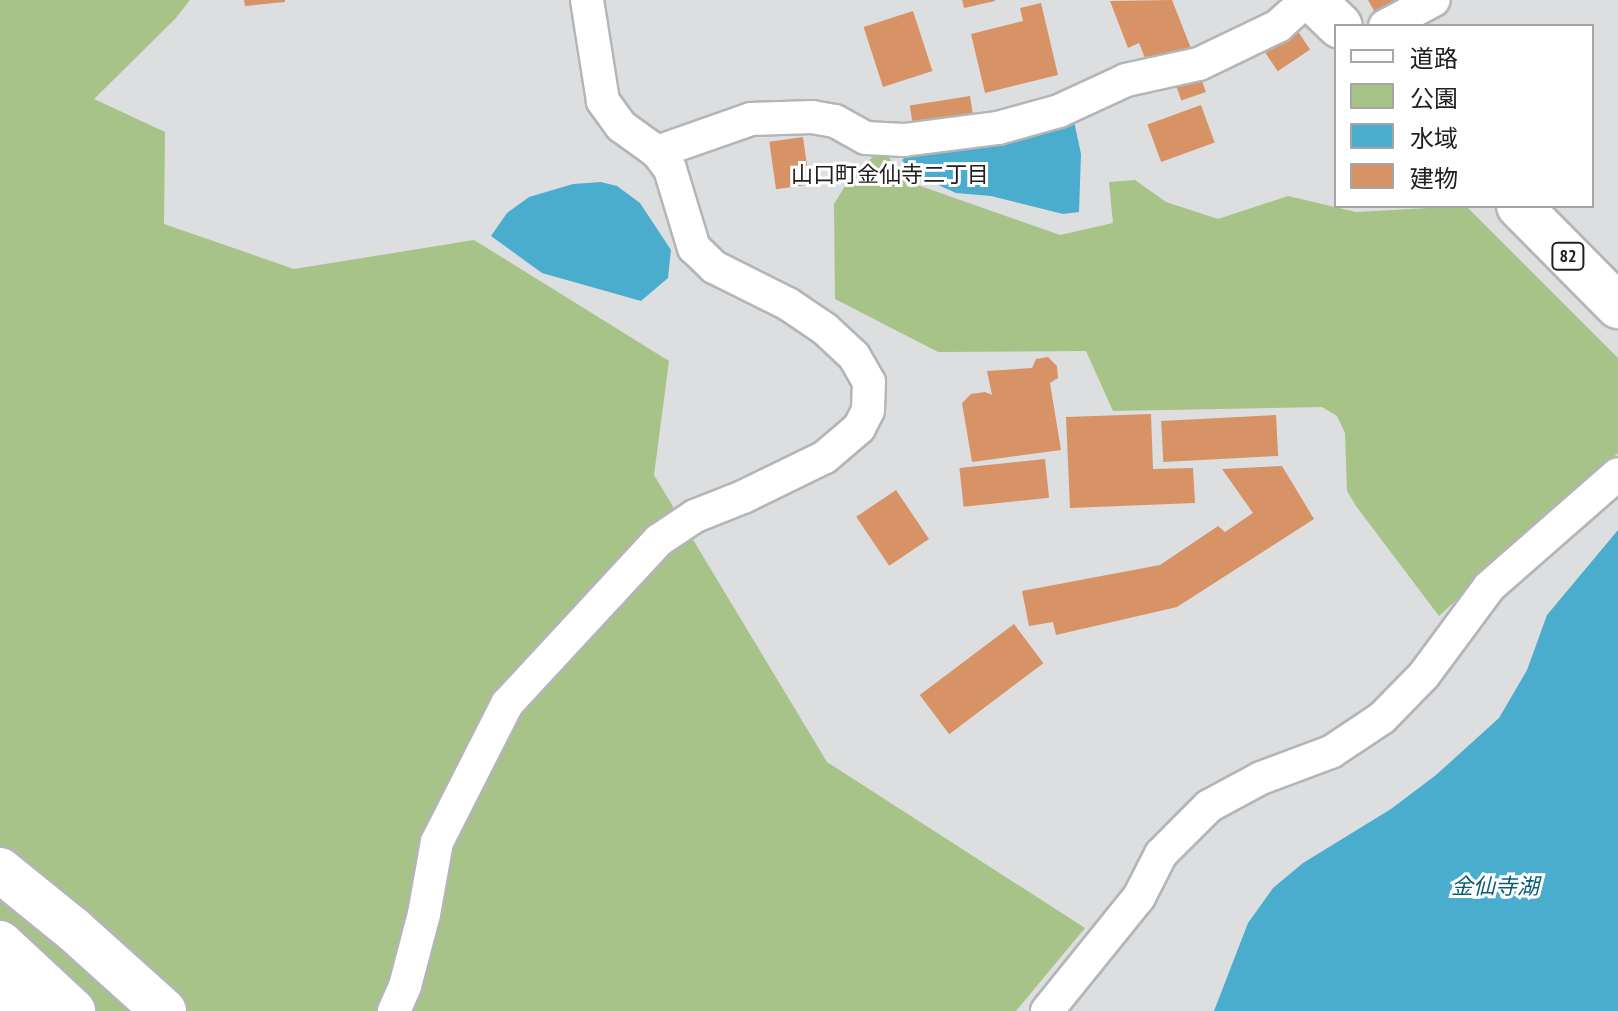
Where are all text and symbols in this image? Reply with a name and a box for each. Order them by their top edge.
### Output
legend [1334,24,1594,208]
text: 道路 [1410,43,1458,74]
text: 公園 [1410,83,1458,114]
text: 水域 [1410,123,1458,154]
district label: 山口町金仙寺二丁目 [791,162,989,188]
text: 建物 [1410,163,1458,194]
road number: 82 [1550,242,1586,270]
water label: 金仙寺湖 [1451,874,1539,900]

